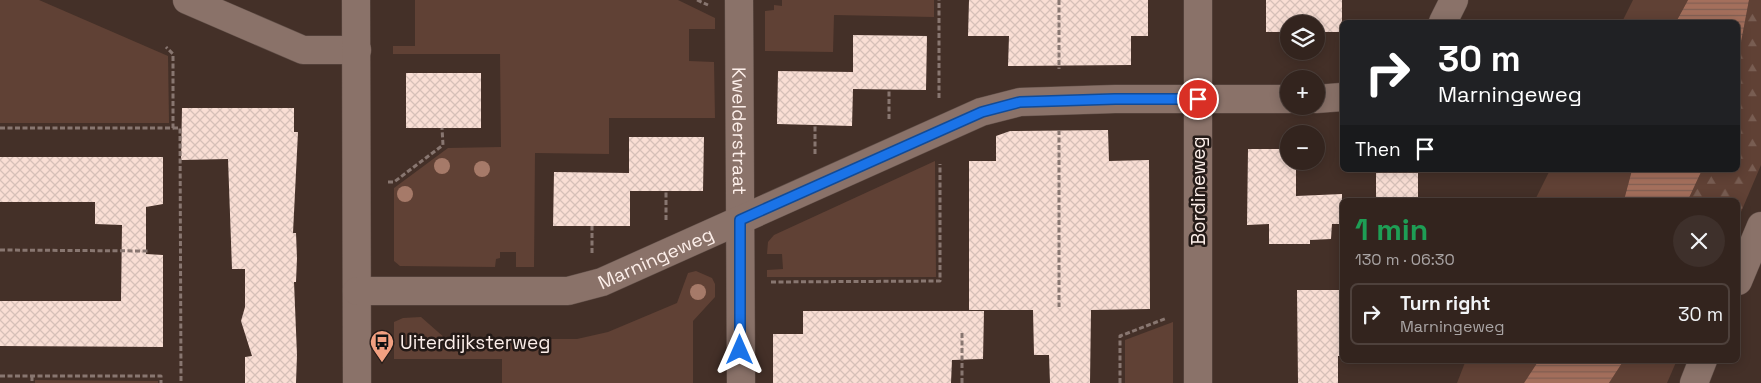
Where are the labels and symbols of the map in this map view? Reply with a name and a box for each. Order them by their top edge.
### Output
street label: Kwelderstraat [727,67,753,195]
pin [1177,78,1219,120]
street label: Bordineweg [1186,136,1211,246]
street label: Marningeweg [594,221,717,295]
position arrow [713,323,765,375]
bus stop icon: Uiterdijksterweg [369,329,395,363]
place label: Uiterdijksterweg [400,330,550,355]

